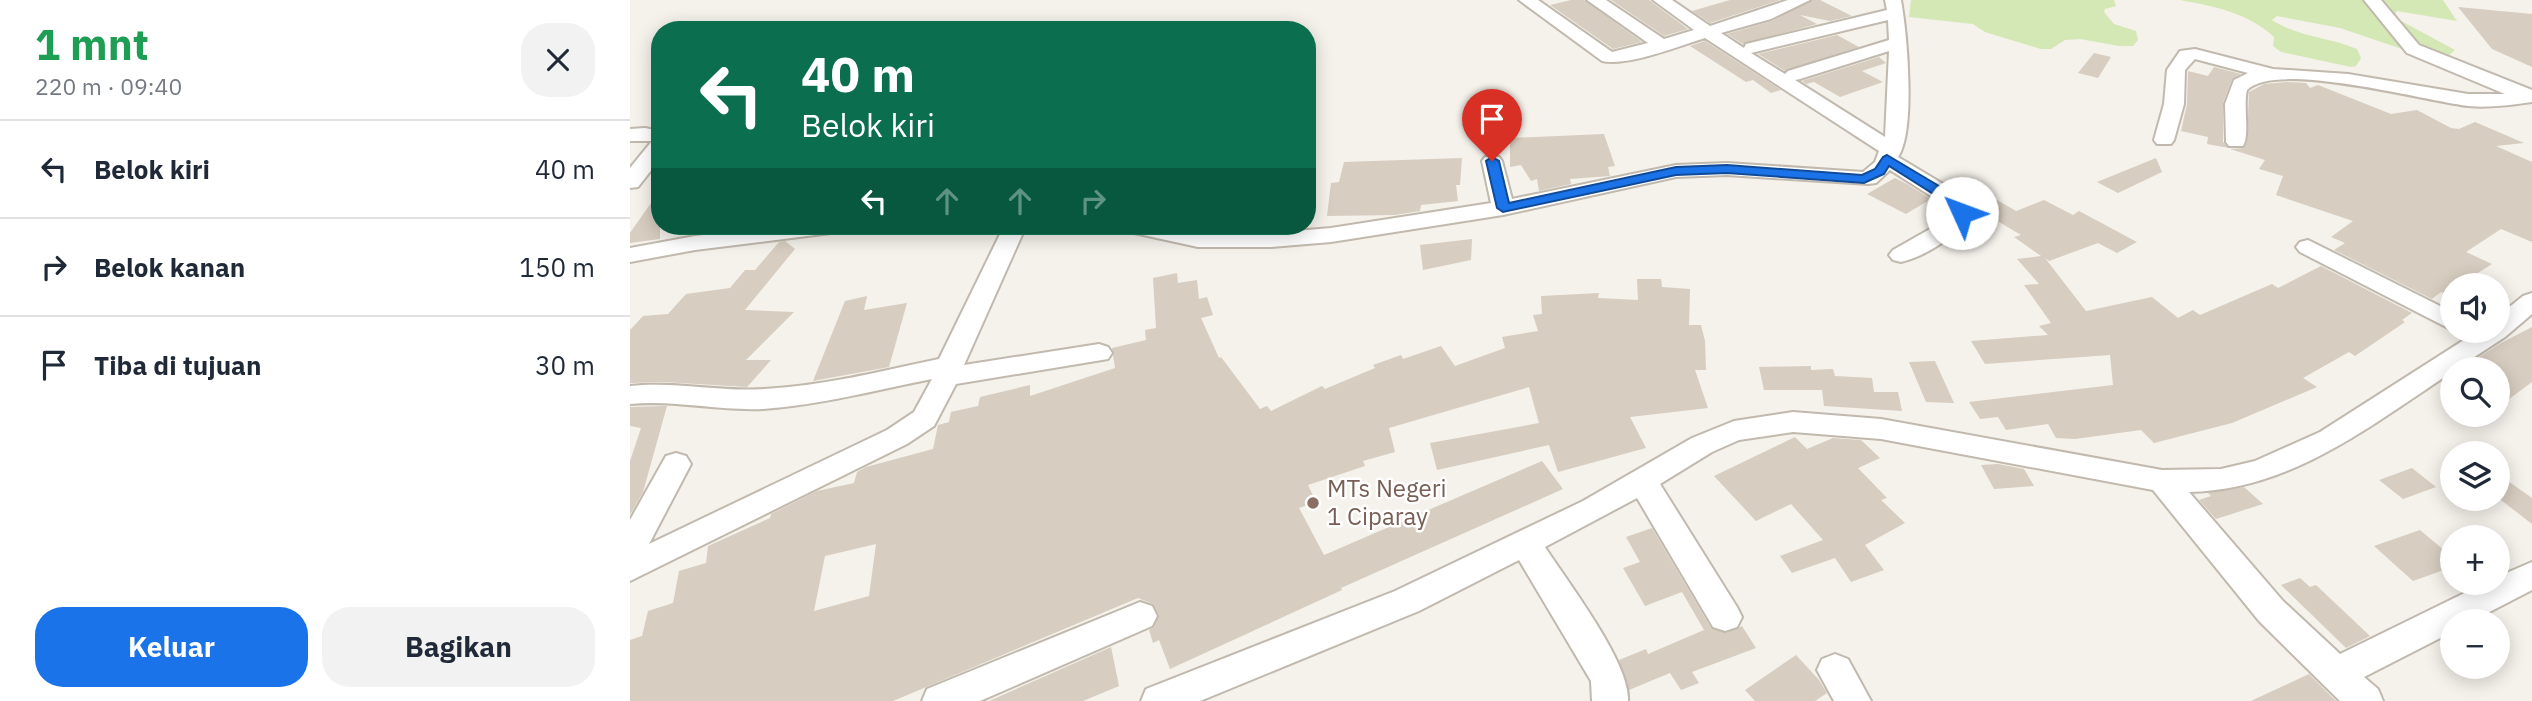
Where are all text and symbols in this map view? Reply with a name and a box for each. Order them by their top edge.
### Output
text: 1 mnt [35,17,149,72]
button: close [521,23,595,97]
text: 40 m [801,42,915,105]
icon: left [686,49,777,140]
text: 220 m · 09:40 [35,71,182,101]
pin [1462,89,1522,161]
icon: arrive [1473,100,1511,138]
text: Belok kiri [801,104,935,146]
icon: left [35,150,73,188]
text: Belok kiri [94,152,210,186]
text: 40 m [535,152,595,186]
position arrow [1925,176,1999,250]
icon: left [855,182,893,220]
icon: ahead [928,182,966,220]
icon: ahead [1001,182,1039,220]
icon: right [1074,182,1112,220]
icon: right [35,248,73,286]
text: Belok kanan [94,250,245,284]
text: 150 m [519,250,595,284]
map controls [2440,273,2510,679]
button: sound [2440,273,2510,343]
icon: arrive [35,346,73,384]
text: Tiba di tujuan [94,348,261,382]
text: 30 m [535,348,595,382]
button: search [2440,357,2510,427]
button: layers [2440,441,2510,511]
place label: MTs Negeri 1 Ciparay [1327,472,1447,532]
marker: MTs Negeri 1 Ciparay [1305,495,1321,511]
button: + [2440,525,2510,595]
button: Keluar [35,607,308,687]
button: Bagikan [322,607,595,687]
button: − [2440,609,2510,679]

